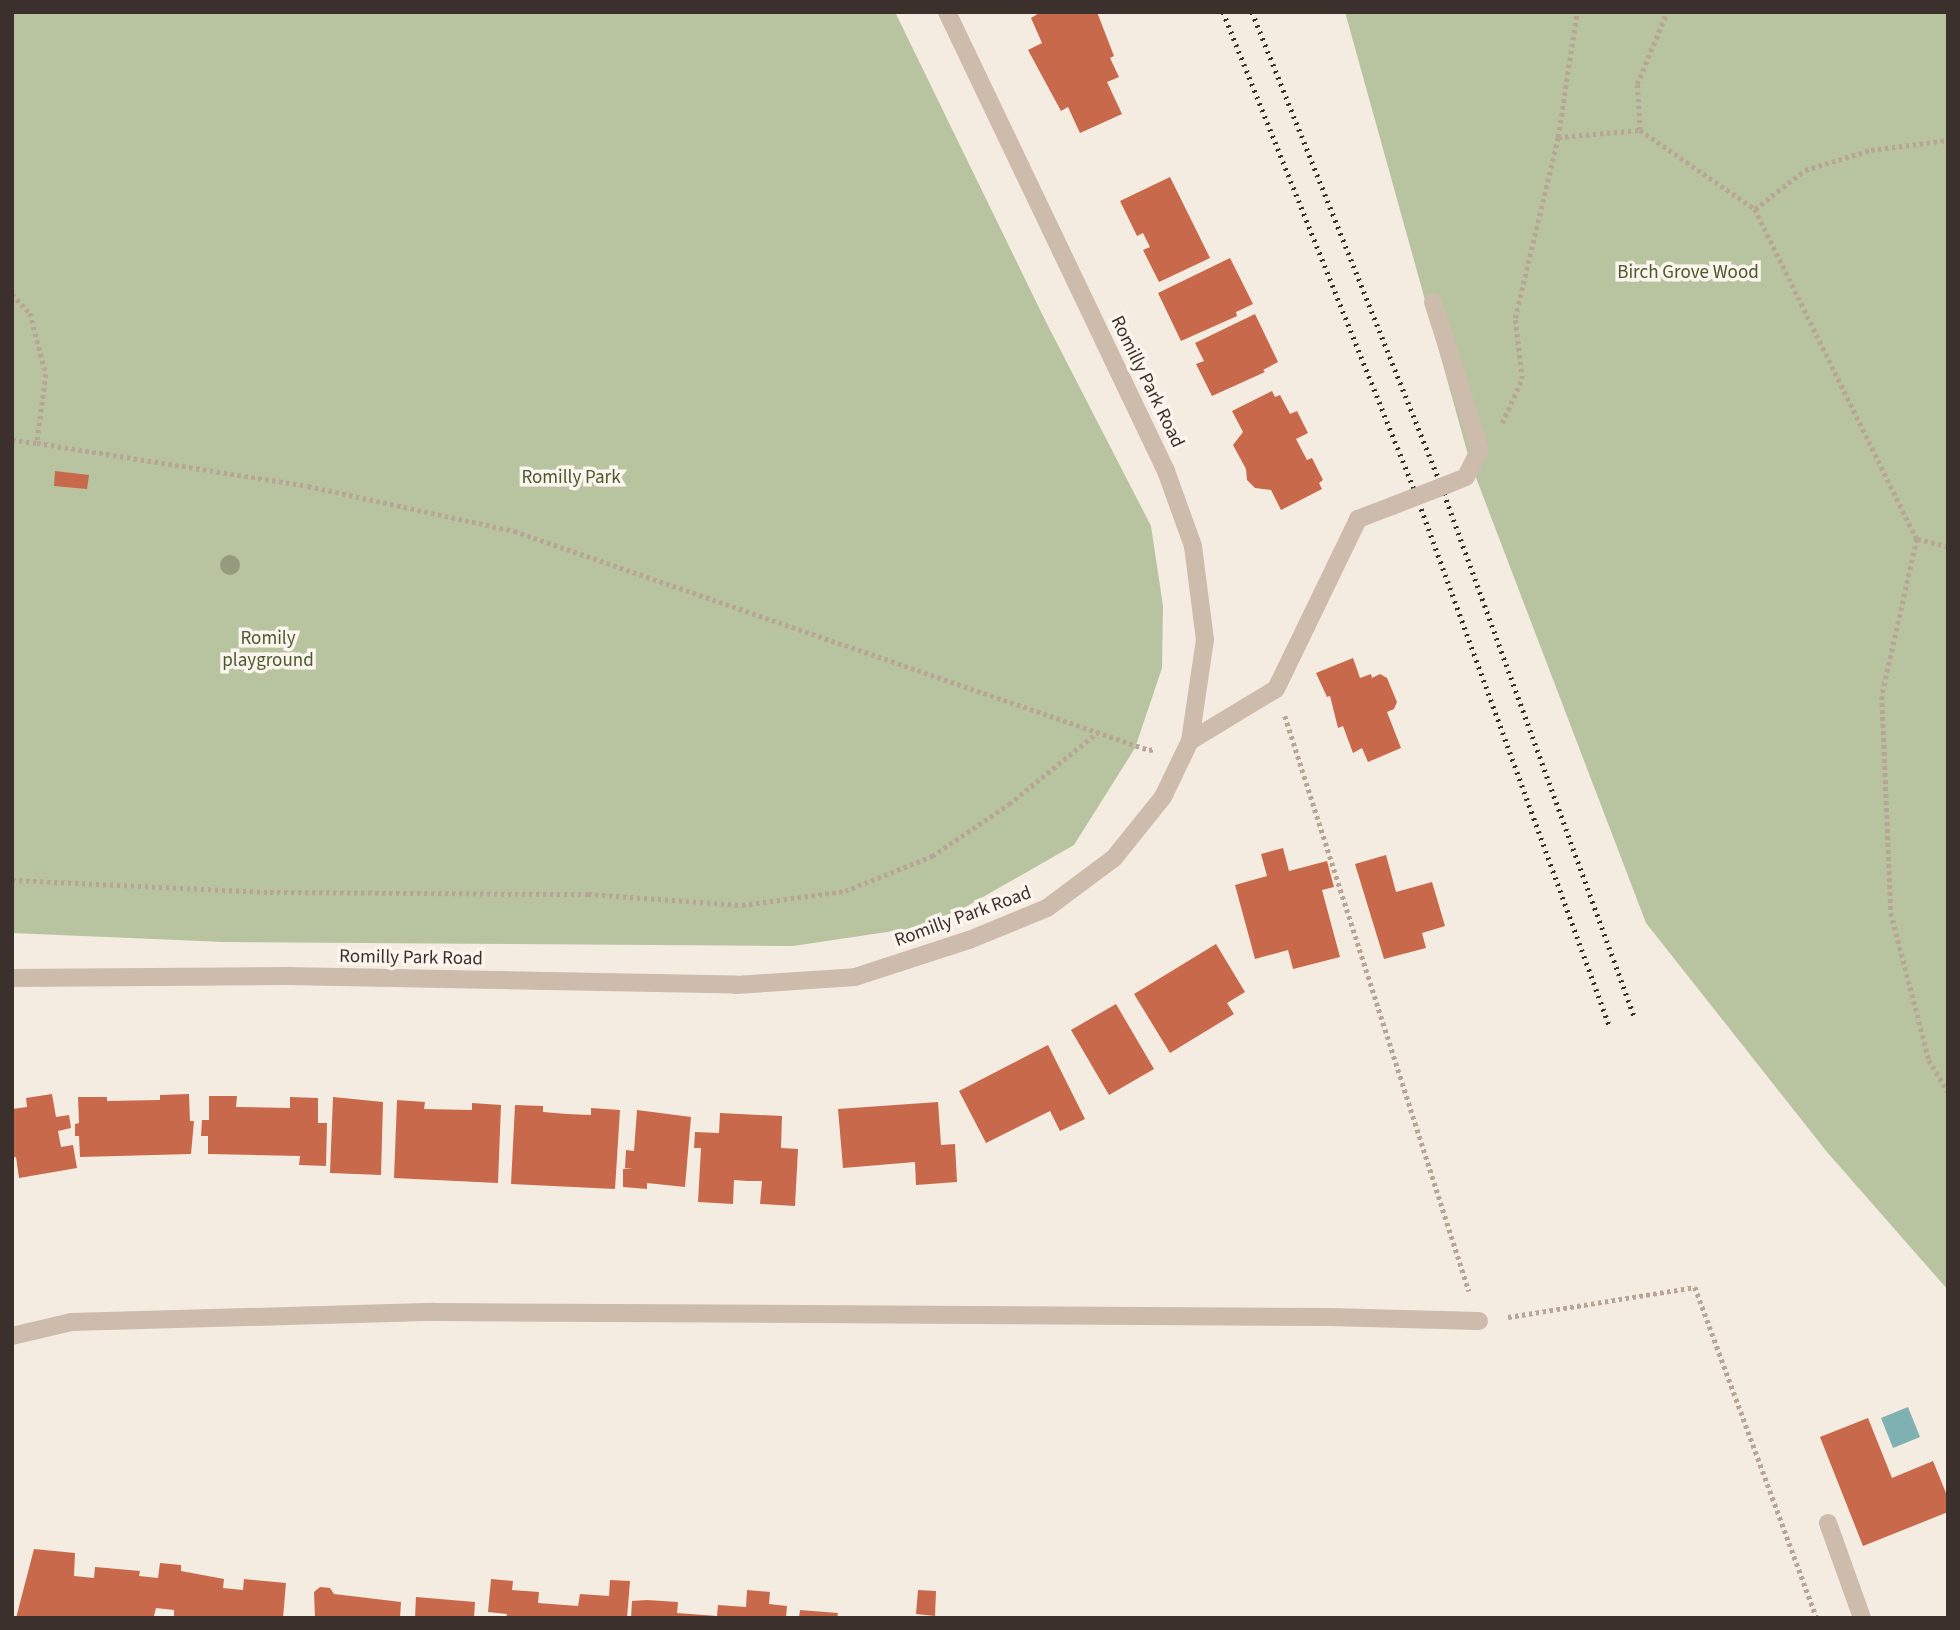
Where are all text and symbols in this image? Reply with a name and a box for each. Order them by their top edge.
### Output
park label: Birch Grove Wood [1617,262,1759,284]
street label: Romilly Park Road [1105,312,1189,452]
park label: Romilly Park [521,467,621,489]
park label: Romily playground [222,628,314,672]
street label: Romilly Park Road [892,882,1034,952]
street label: Romilly Park Road [339,945,483,971]

